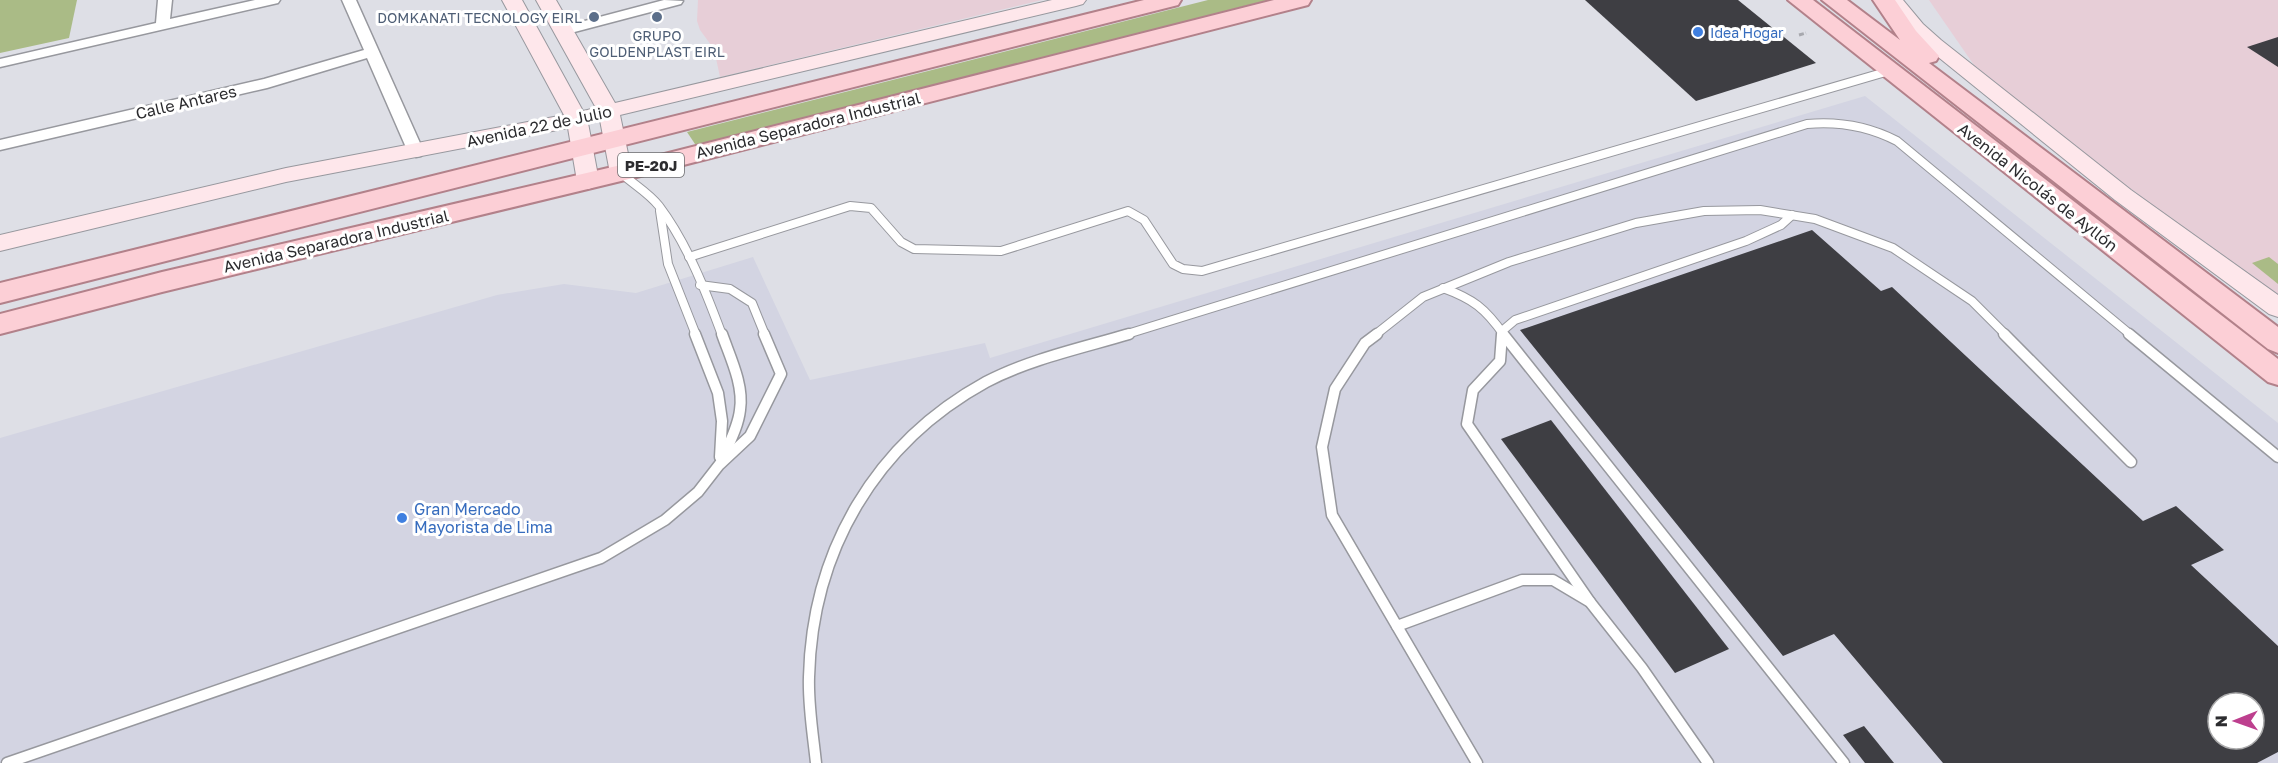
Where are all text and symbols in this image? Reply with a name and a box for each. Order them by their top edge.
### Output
place label: DOMKANATI TECNOLOGY EIRL [377,9,582,26]
marker: DOMKANATI TECNOLOGY EIRL [587,10,601,24]
marker: GRUPO GOLDENPLAST EIRL [650,10,664,24]
place label: Idea Hogar [1710,24,1784,41]
marker: Idea Hogar [1691,25,1705,39]
place label: GRUPO GOLDENPLAST EIRL [589,27,725,60]
street label: Calle Antares [134,81,238,123]
street label: Avenida Separadora Industrial [694,87,922,163]
street label: Avenida 22 de Julio [465,101,613,151]
street label: Avenida Nicolás de Ayllón [1954,118,2122,256]
road number: PE-20J [618,153,684,177]
street label: Avenida Separadora Industrial [221,205,451,277]
place label: Gran Mercado Mayorista de Lima [414,499,553,537]
marker: Gran Mercado Mayorista de Lima [395,511,409,525]
north arrow [2206,691,2266,751]
text: N [2211,715,2231,728]

